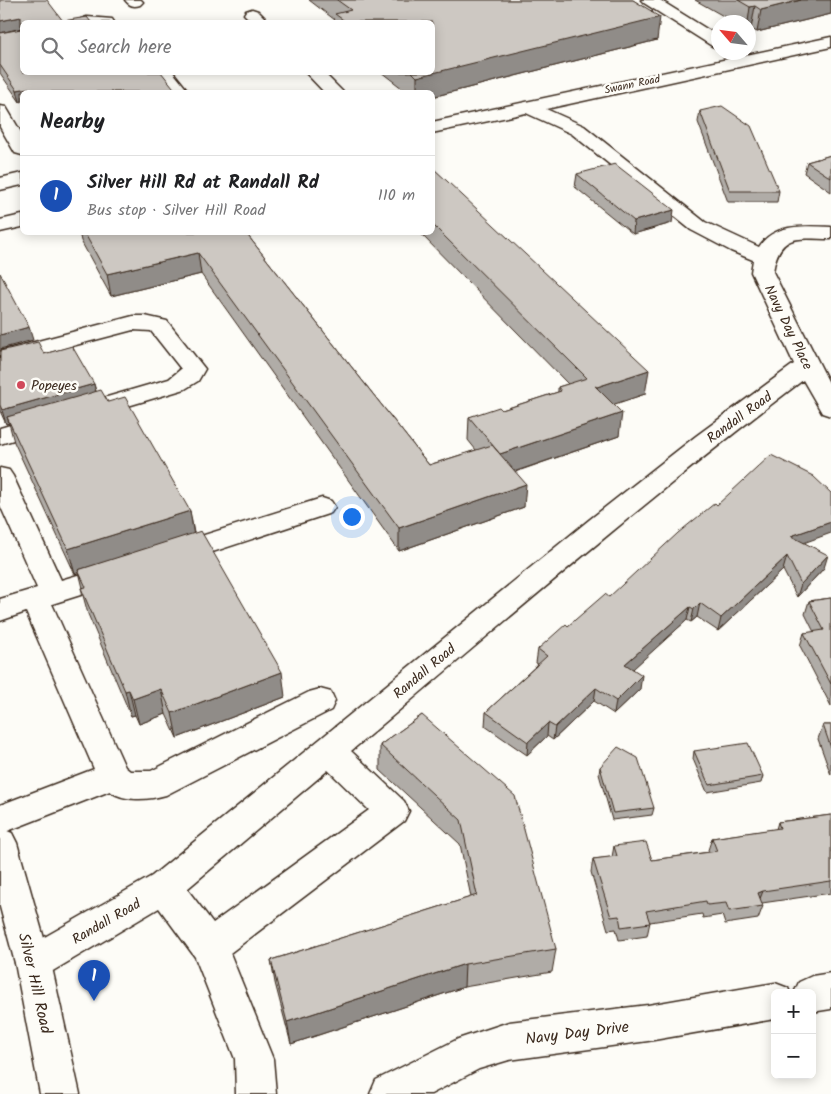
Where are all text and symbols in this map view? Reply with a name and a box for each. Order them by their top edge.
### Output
north arrow [711,15,756,60]
search box [20,20,435,75]
text: Search here [78,33,172,63]
icon: search [38,34,66,62]
street label: Swann Road [603,70,662,100]
text: Nearby [40,106,105,139]
text: Silver Hill Rd at Randall Rd [87,168,319,198]
text: 1 [54,183,58,208]
text: 110 m [378,183,415,208]
text: Bus stop · Silver Hill Road [87,198,265,223]
street label: Navy Day Place [758,281,818,374]
place label: Popeyes [31,375,77,397]
marker: Popeyes [15,379,27,391]
street label: Randall Road [702,386,778,449]
your location [339,504,365,530]
street label: Randall Road [388,638,462,705]
street label: Randall Road [68,893,146,950]
street label: Silver Hill Road [11,930,59,1037]
pin: 1 [78,960,110,1001]
map controls [771,989,816,1079]
button: + [771,989,816,1034]
street label: Navy Day Drive [524,1015,630,1052]
button: − [771,1034,816,1079]

